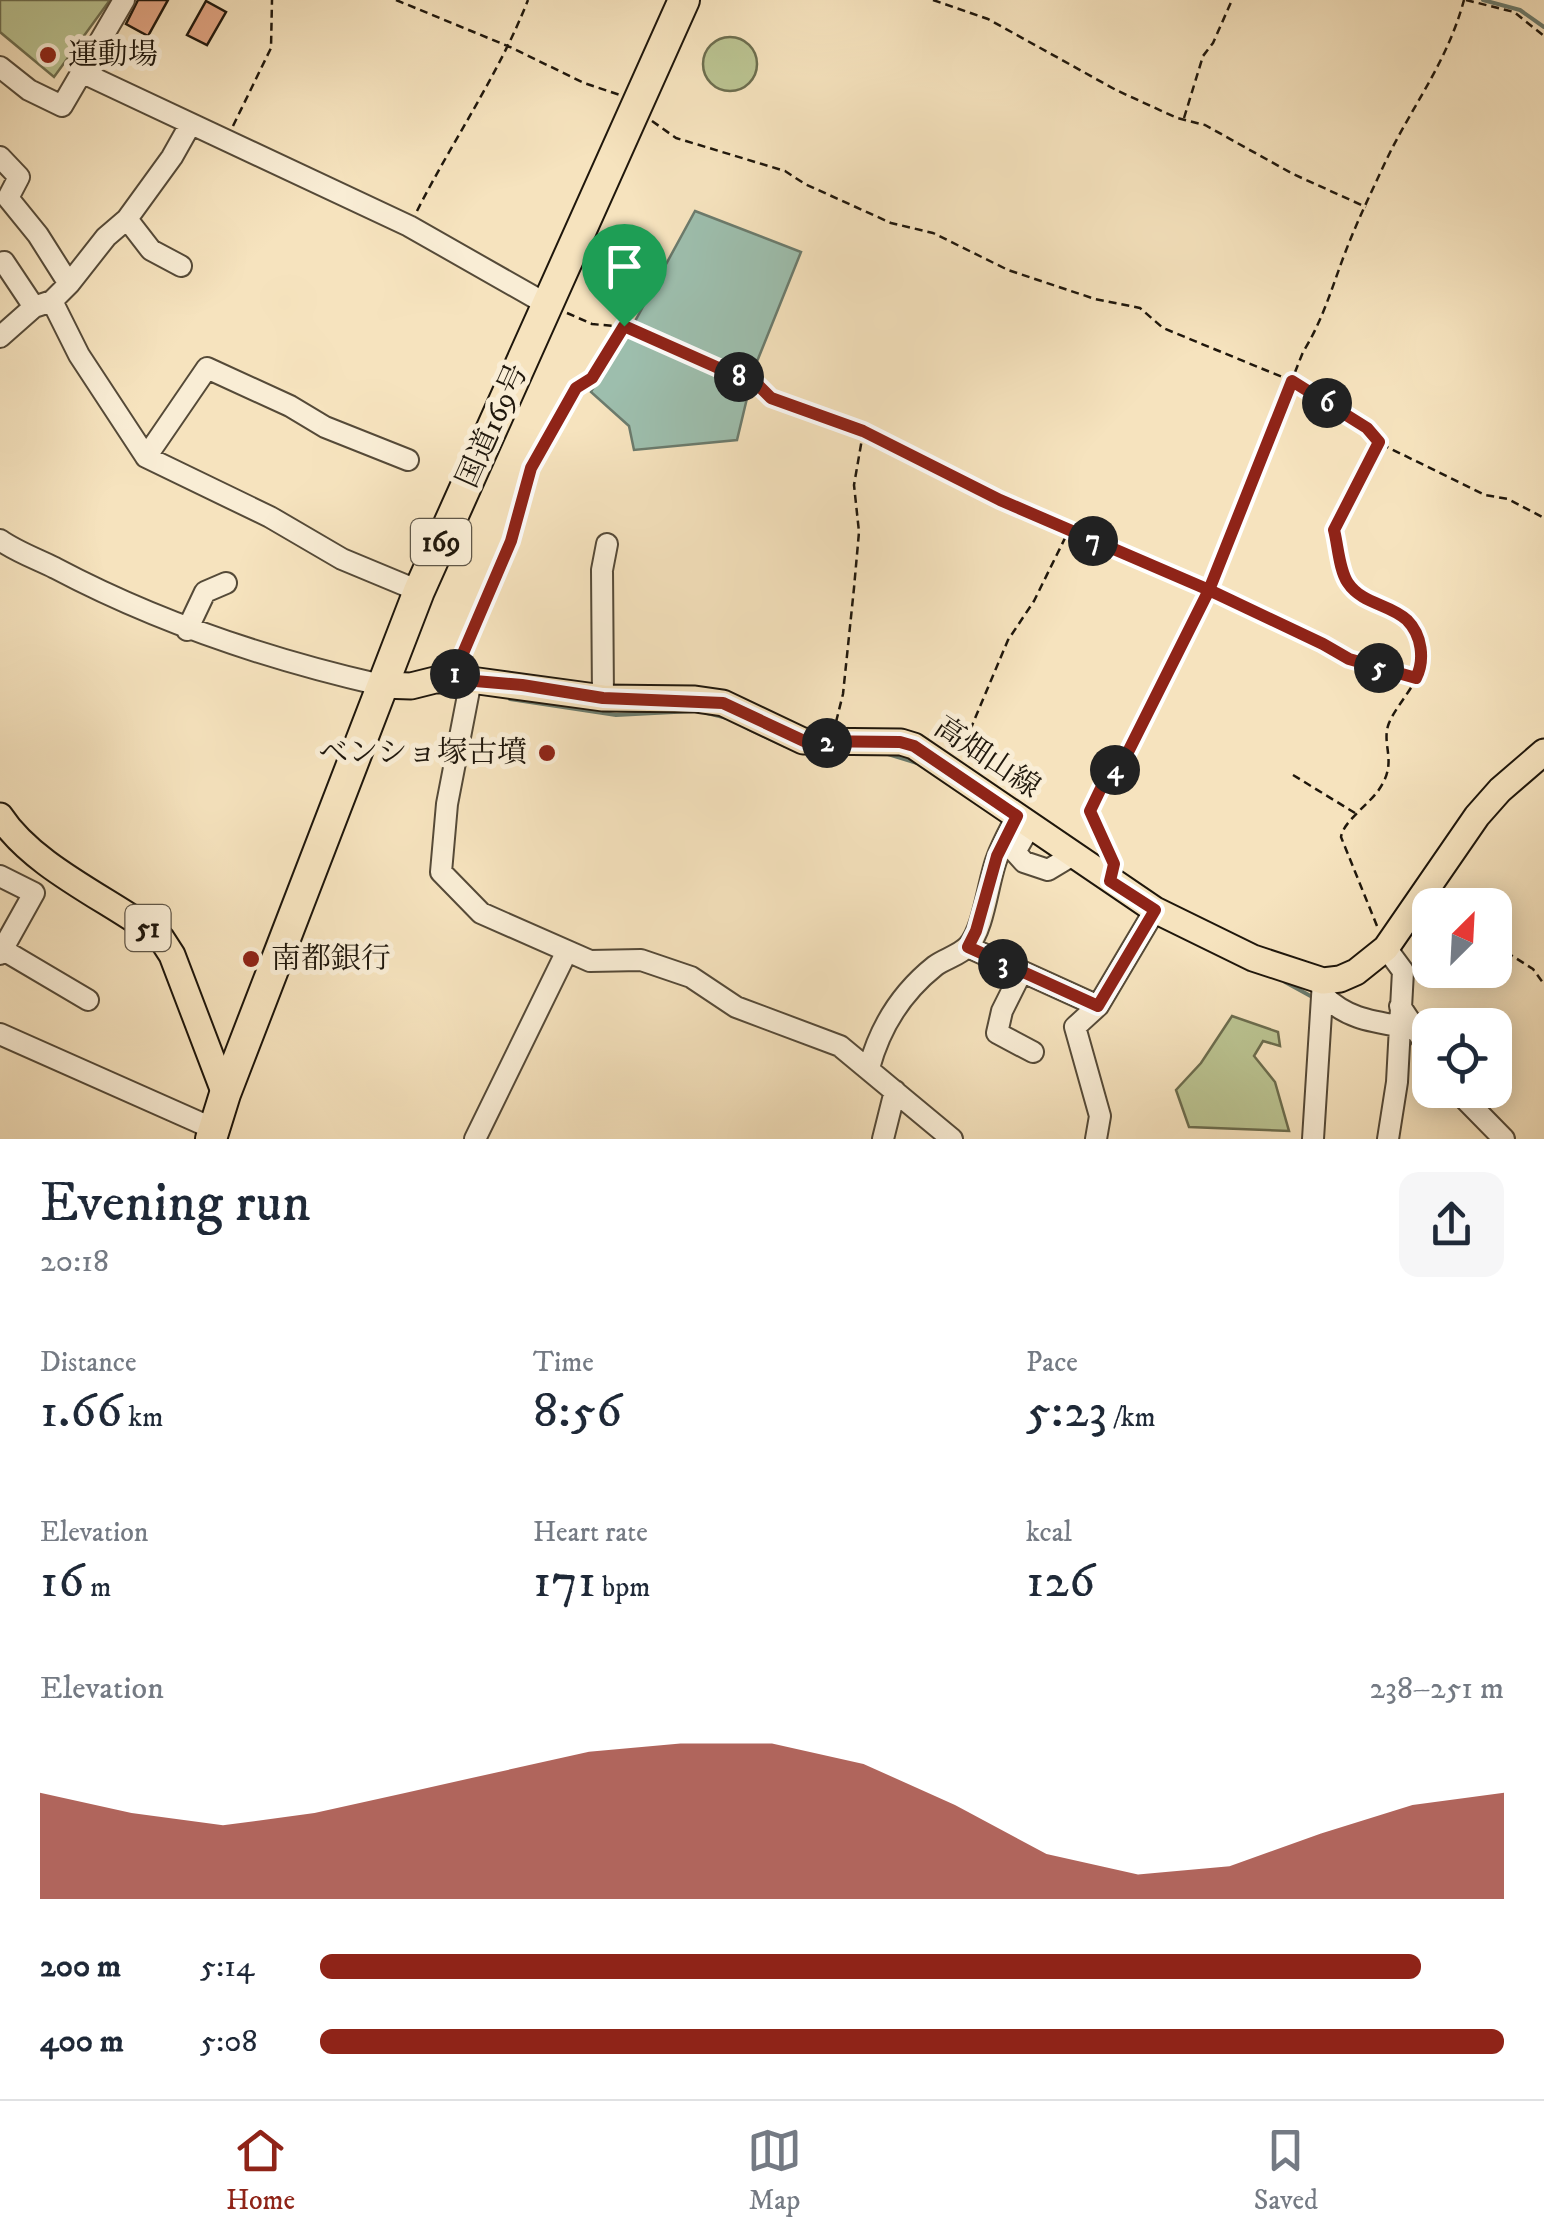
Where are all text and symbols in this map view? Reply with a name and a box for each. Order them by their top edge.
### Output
place label: 運動場 [68,37,158,74]
marker: 運動場 [37,44,59,66]
pin [582,224,667,327]
icon: arrive [597,239,652,294]
pin: 8 [714,352,764,402]
street label: 国道169号 [449,358,537,494]
text: 8 [732,359,746,394]
pin: 6 [1302,378,1352,428]
text: 6 [1320,385,1334,420]
pin: 7 [1068,516,1118,566]
road number: 169 [411,519,471,565]
text: 7 [1086,523,1100,558]
pin: 5 [1354,643,1404,693]
pin: 1 [430,649,480,699]
text: 5 [1372,650,1386,685]
text: 1 [450,656,460,691]
street label: 高畑山線 [927,709,1047,807]
pin: 2 [802,718,852,768]
text: 2 [820,725,834,760]
place label: ベンショ塚古墳 [318,735,527,772]
marker: ベンショ塚古墳 [536,742,558,764]
pin: 4 [1090,745,1140,795]
text: 4 [1107,752,1123,787]
north arrow [1412,888,1512,988]
map controls [1412,888,1512,1108]
road number: 51 [126,905,170,951]
pin: 3 [978,939,1028,989]
place label: 南都銀行 [271,941,391,978]
text: 3 [998,946,1008,981]
marker: 南都銀行 [240,948,262,970]
button: locate [1412,1008,1512,1108]
text: Evening run [40,1170,311,1239]
button: share [1399,1172,1504,1277]
text: 20:18 [40,1242,109,1282]
text: Distance [40,1345,136,1380]
text: Time [533,1345,594,1380]
text: Pace [1026,1345,1078,1380]
text: 1.66 [40,1380,122,1443]
text: 8:56 [533,1380,622,1443]
text: 5:23 [1026,1380,1107,1443]
text: km [122,1400,163,1435]
text: /km [1107,1400,1156,1435]
text: Elevation [40,1515,148,1550]
text: Heart rate [533,1515,648,1550]
text: kcal [1026,1515,1072,1550]
text: 16 [40,1550,84,1613]
text: 171 [533,1550,596,1613]
text: 126 [1026,1550,1095,1613]
text: m [84,1570,111,1605]
text: bpm [596,1570,650,1605]
text: Elevation [40,1669,164,1709]
text: 238–251 m [1369,1669,1504,1709]
text: 200 m [40,1947,121,1987]
text: 5:14 [200,1947,254,1987]
text: 400 m [40,2022,124,2062]
text: 5:08 [200,2022,257,2062]
tab: Home [226,2123,295,2218]
tab: Map [747,2123,802,2218]
tab: Saved [1254,2123,1318,2218]

